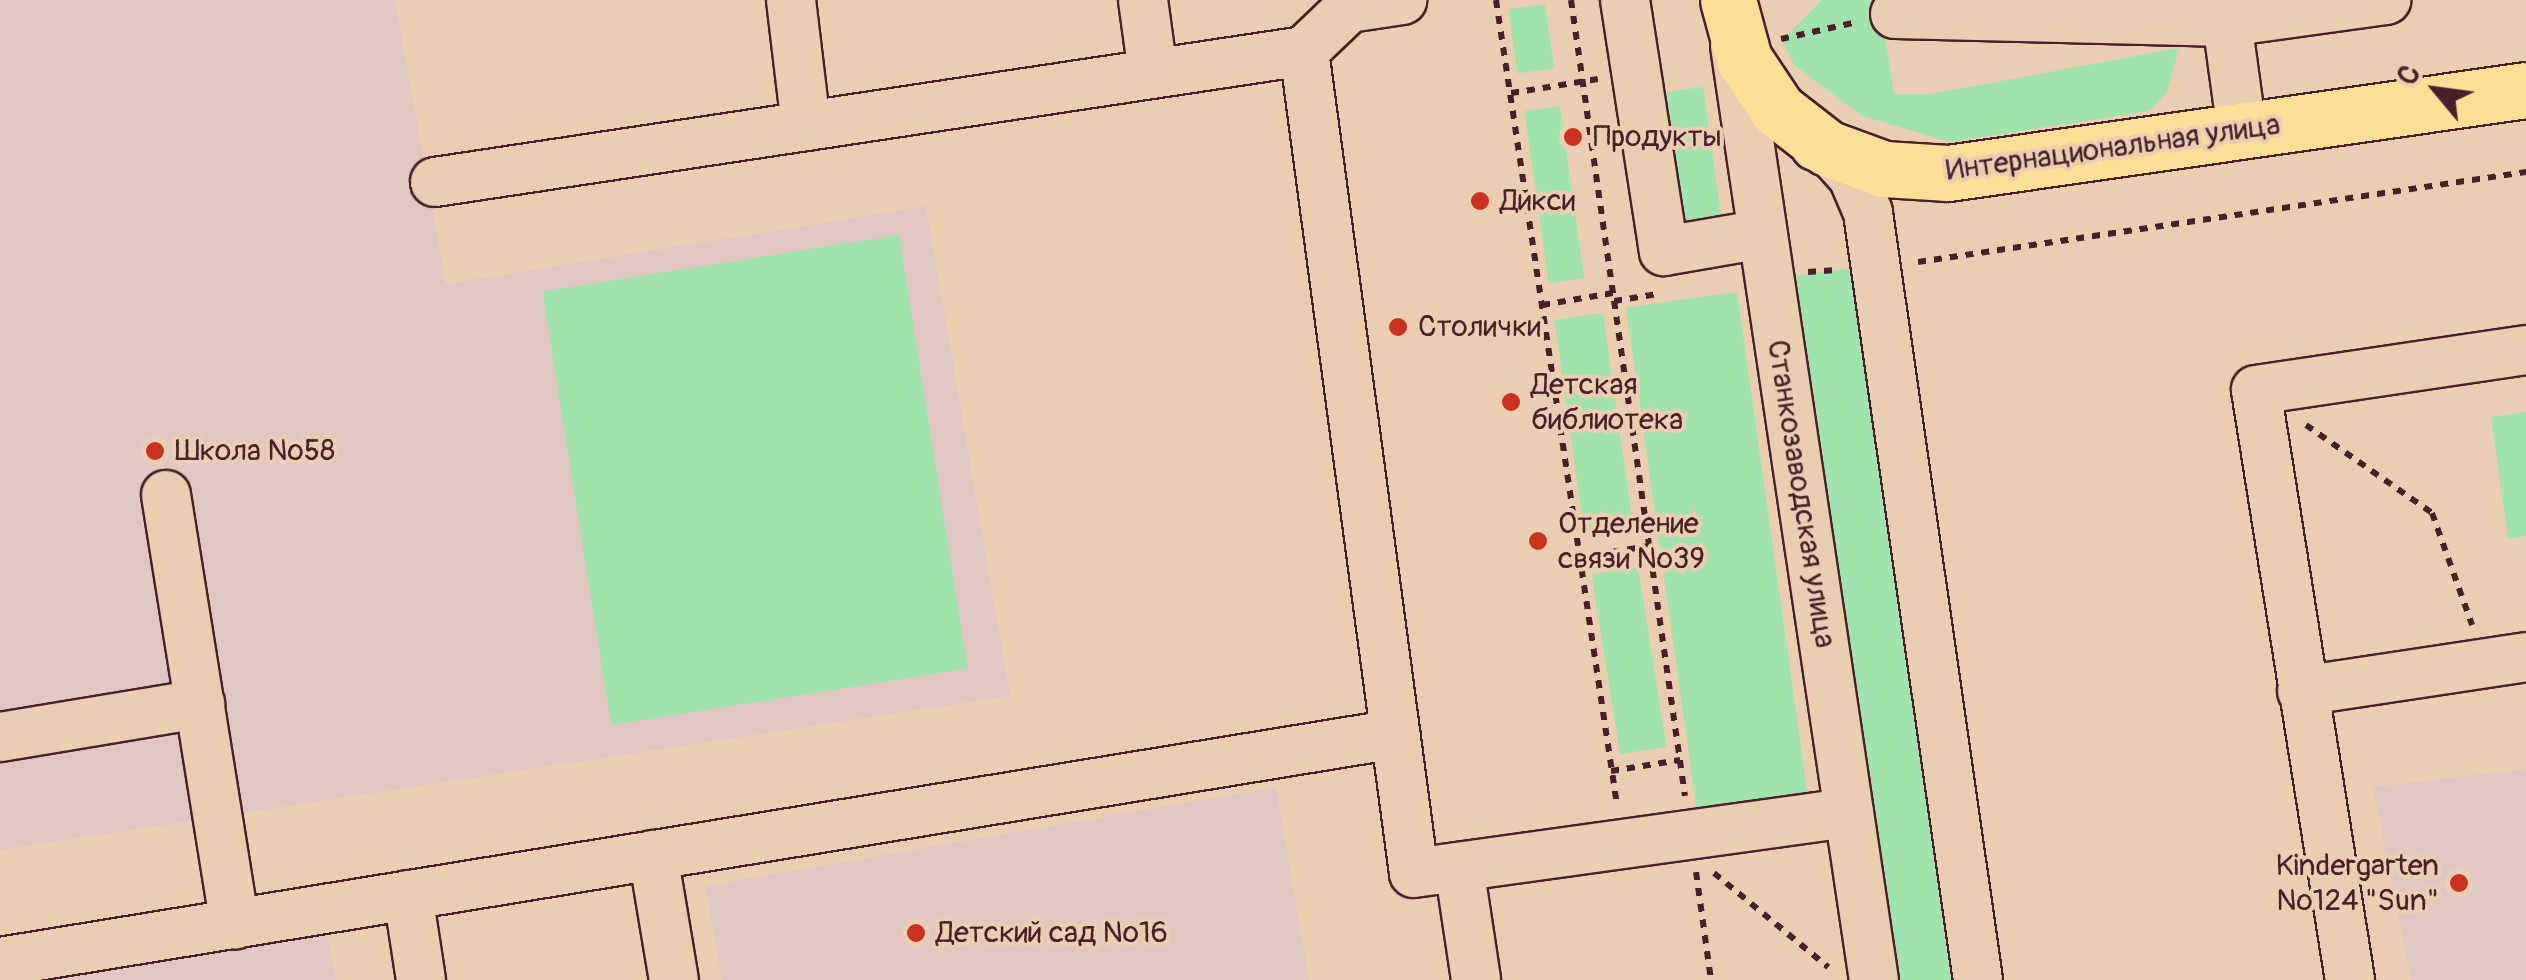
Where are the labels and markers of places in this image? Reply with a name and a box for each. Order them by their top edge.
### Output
place label: Продукты [1593,119,1722,155]
marker: Продукты [1562,126,1584,148]
place label: Дикси [1500,183,1575,219]
marker: Дикси [1469,190,1491,212]
place label: Столички [1418,309,1541,345]
marker: Столички [1387,316,1409,338]
place label: Детская библиотека [1531,367,1683,438]
marker: Детская библиотека [1500,391,1522,413]
place label: Школа №58 [175,433,335,469]
marker: Школа №58 [144,440,166,462]
place label: Отделение связи №39 [1558,506,1705,576]
marker: Отделение связи №39 [1527,530,1549,552]
place label: Kindergarten №124 "Sun" [2275,848,2439,918]
marker: Kindergarten №124 "Sun" [2448,872,2470,894]
place label: Детский сад №16 [936,915,1168,951]
marker: Детский сад №16 [905,922,927,944]

